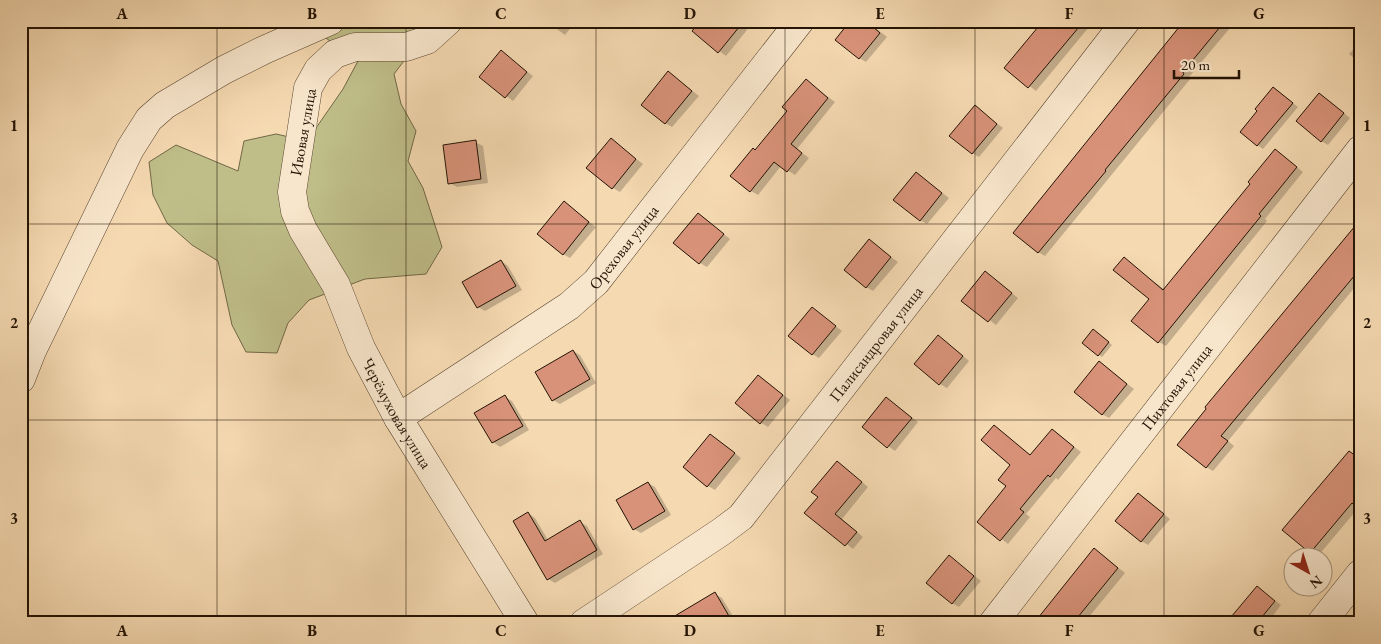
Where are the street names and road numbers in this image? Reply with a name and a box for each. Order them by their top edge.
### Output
street label: Ивовая улица [285,86,321,177]
street label: Ореховая улица [584,200,663,294]
street label: Палисандровая улица [824,281,928,406]
street label: Пихтовая улица [1136,339,1217,434]
street label: Черёмуховая улица [358,354,437,473]

